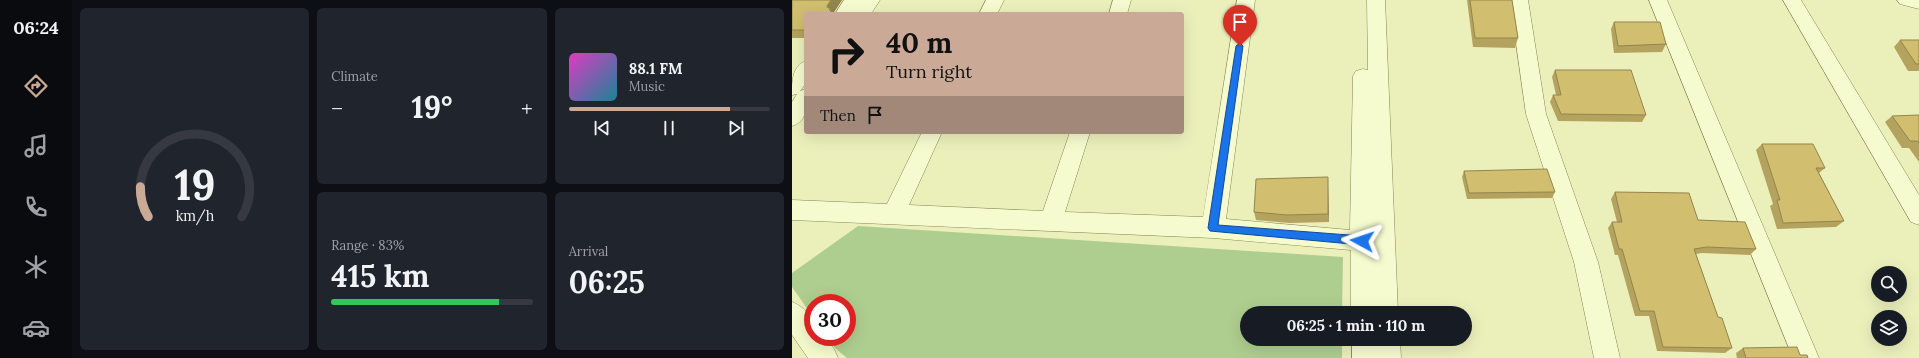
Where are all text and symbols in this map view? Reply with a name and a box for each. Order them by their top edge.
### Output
pin [1223,5,1257,46]
icon: arrive [1229,11,1251,33]
text: 06:24 [13,16,59,39]
text: 40 m [886,25,952,61]
icon: right [820,28,872,80]
text: 88.1 FM [629,59,683,78]
text: Turn right [886,60,972,83]
text: Climate [331,68,378,85]
icon: directions [22,72,50,100]
text: Music [629,78,665,95]
text: 19° [412,88,452,126]
text: − [331,94,343,122]
text: + [521,94,533,122]
icon: arrive [864,104,886,126]
text: Then [820,106,856,125]
icon: previous [591,117,613,139]
icon: pause [658,117,680,139]
icon: next [725,117,747,139]
icon: music [22,132,50,160]
text: 19 [174,158,215,211]
icon: phone [22,193,50,221]
text: km/h [175,207,214,226]
position arrow [1341,220,1383,262]
text: Range · 83% [331,237,404,254]
text: Arrival [569,243,608,260]
icon: climate [22,253,50,281]
text: 415 km [331,257,429,295]
text: 06:25 [569,263,645,301]
map controls [1871,266,1907,346]
button: search [1871,266,1907,302]
speed limit sign: 30 [804,294,856,346]
button: layers [1871,310,1907,346]
icon: car [22,314,50,342]
text: 06:25 · 1 min · 110 m [1287,316,1425,335]

